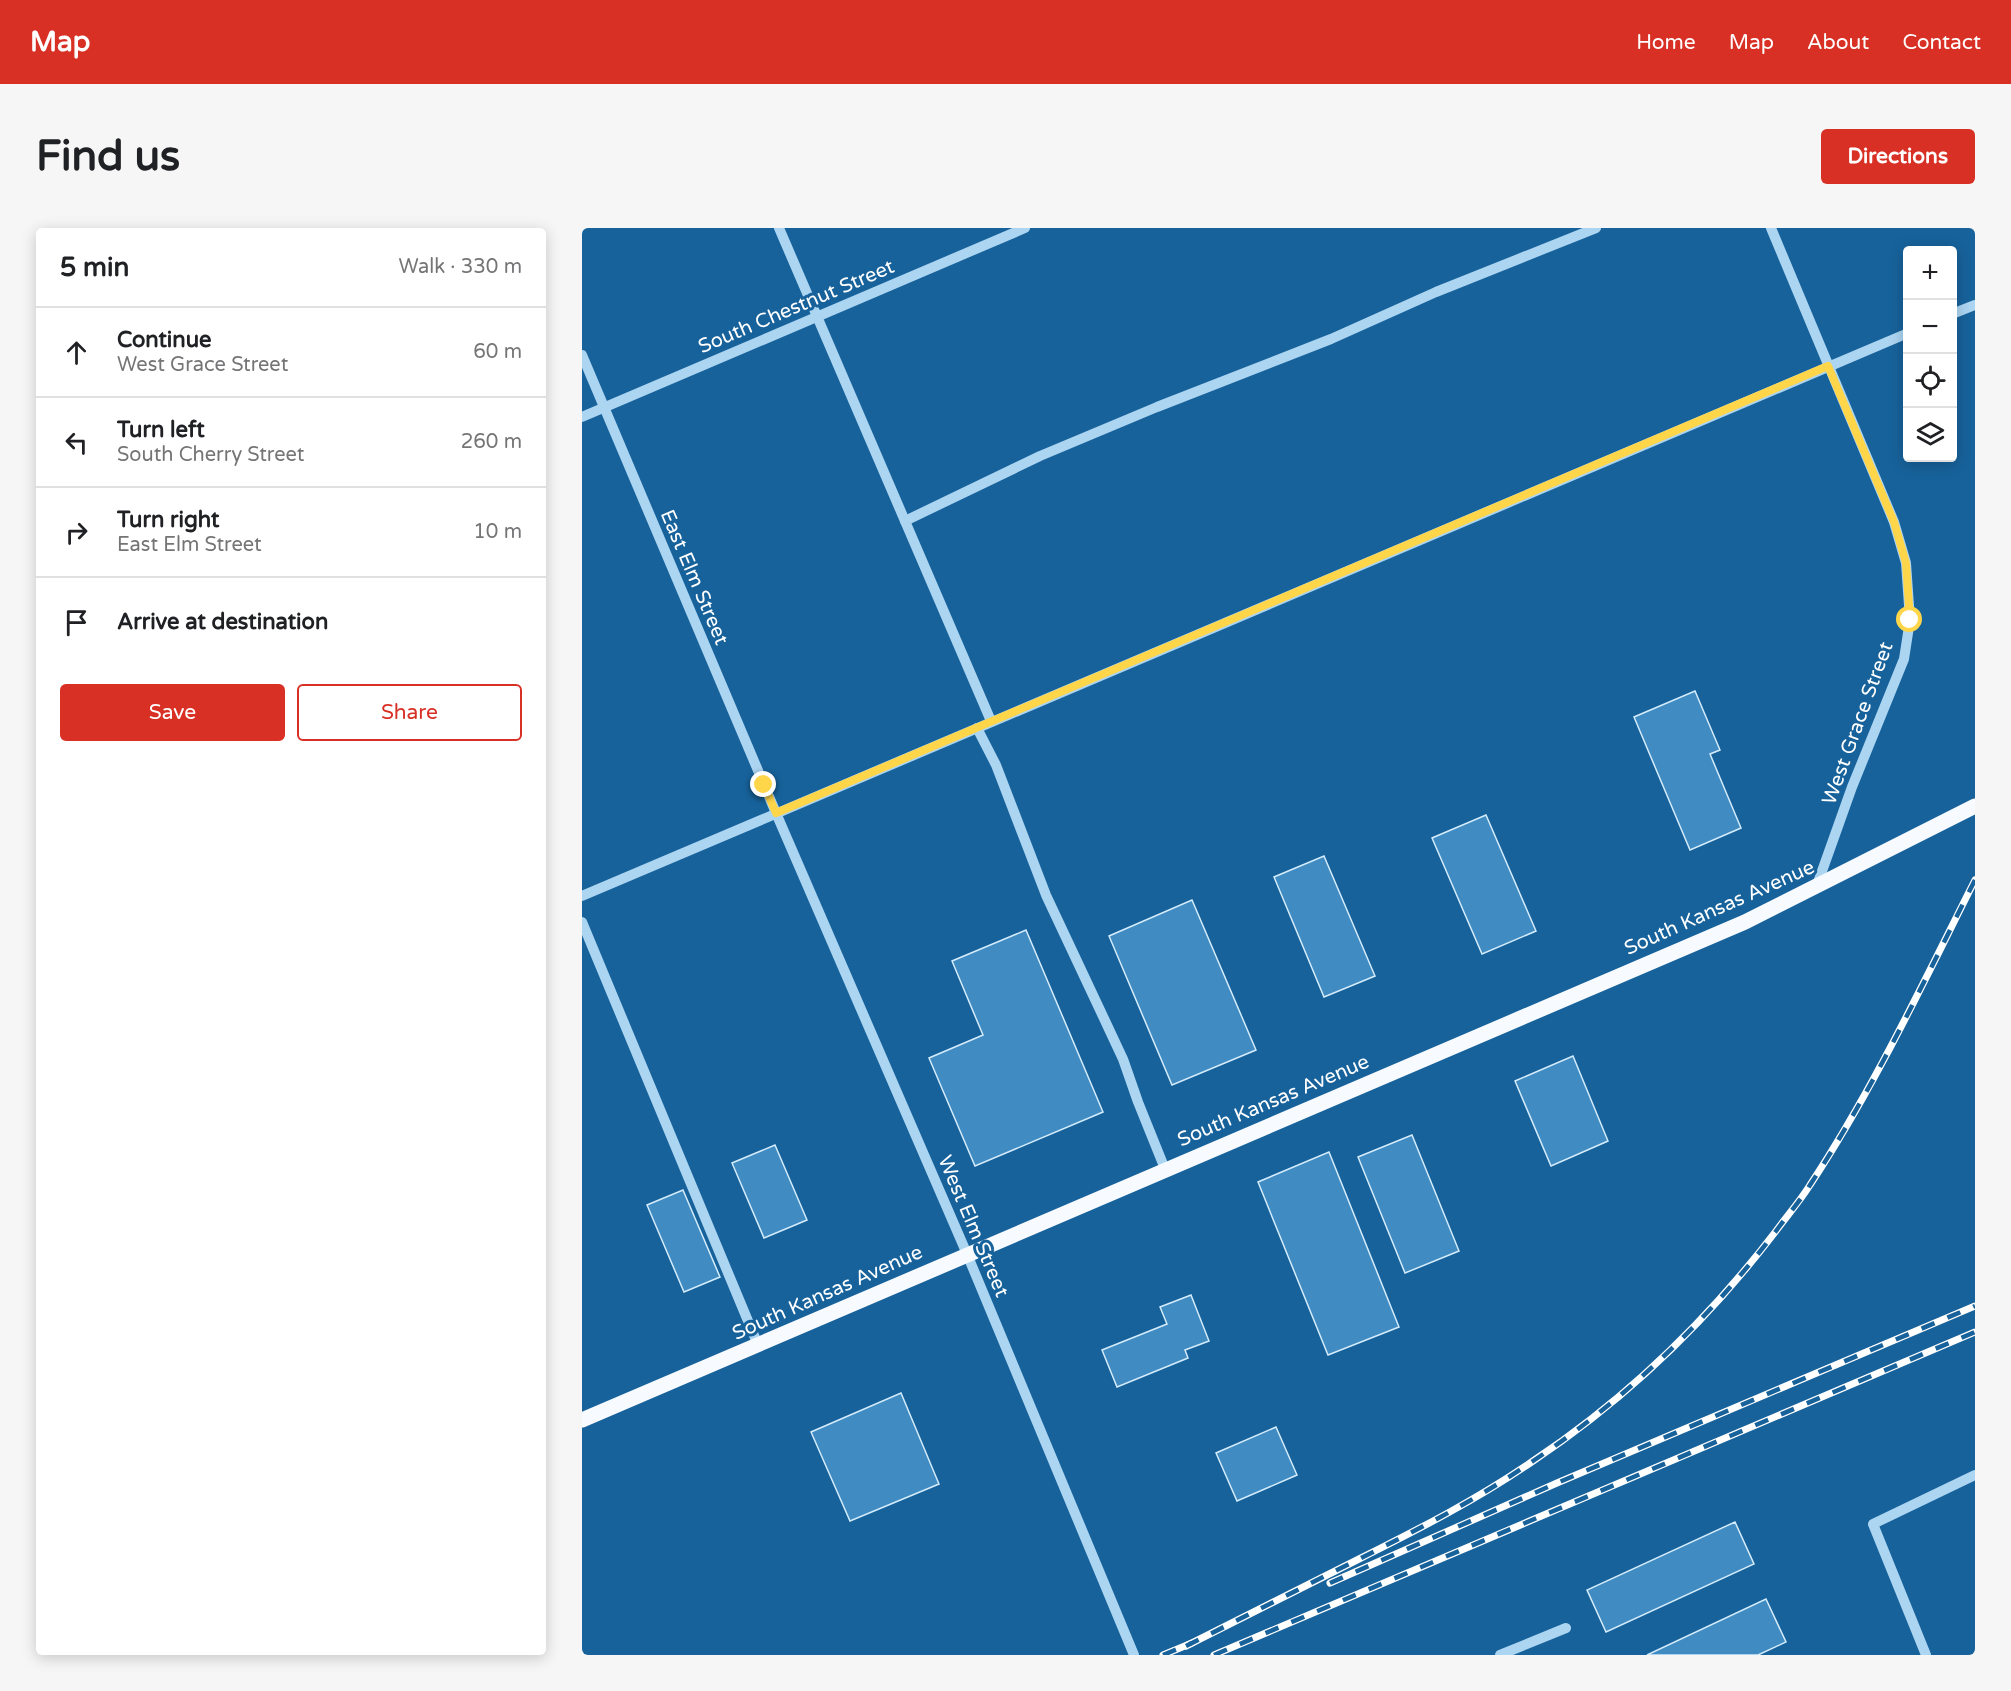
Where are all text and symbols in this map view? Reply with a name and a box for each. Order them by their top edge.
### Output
text: Map [30,25,90,59]
text: Home [1636,30,1696,55]
text: Map [1729,30,1774,55]
text: About [1807,30,1869,55]
text: Contact [1902,30,1981,55]
button: Directions [1821,129,1975,184]
text: Find us [36,131,180,182]
map controls [1903,246,1957,462]
button: + [1903,246,1957,300]
text: 5 min [60,252,129,283]
text: Walk · 330 m [399,255,522,279]
street label: South Chestnut Street [695,255,898,359]
button: − [1903,300,1957,354]
text: Continue [117,327,212,353]
icon: ahead [60,336,93,369]
text: 60 m [473,340,522,364]
text: West Grace Street [117,353,288,377]
button: locate [1903,354,1957,408]
button: layers [1903,408,1957,462]
text: Turn left [117,417,205,443]
icon: left [60,426,93,459]
text: 260 m [461,430,522,454]
text: South Cherry Street [117,443,305,467]
street label: East Elm Street [655,506,734,649]
text: Turn right [117,507,219,533]
icon: right [60,516,93,549]
text: 10 m [473,520,522,544]
text: East Elm Street [117,533,262,557]
icon: arrive [60,606,93,639]
route start [1896,606,1922,632]
text: Arrive at destination [117,609,328,635]
street label: West Grace Street [1817,638,1899,808]
button: Save [60,684,285,741]
button: Share [297,684,522,741]
route end [750,771,776,797]
street label: South Kansas Avenue [1621,855,1818,961]
street label: South Kansas Avenue [1174,1050,1373,1152]
street label: West Elm Street [932,1152,1014,1301]
street label: South Kansas Avenue [729,1240,926,1346]

